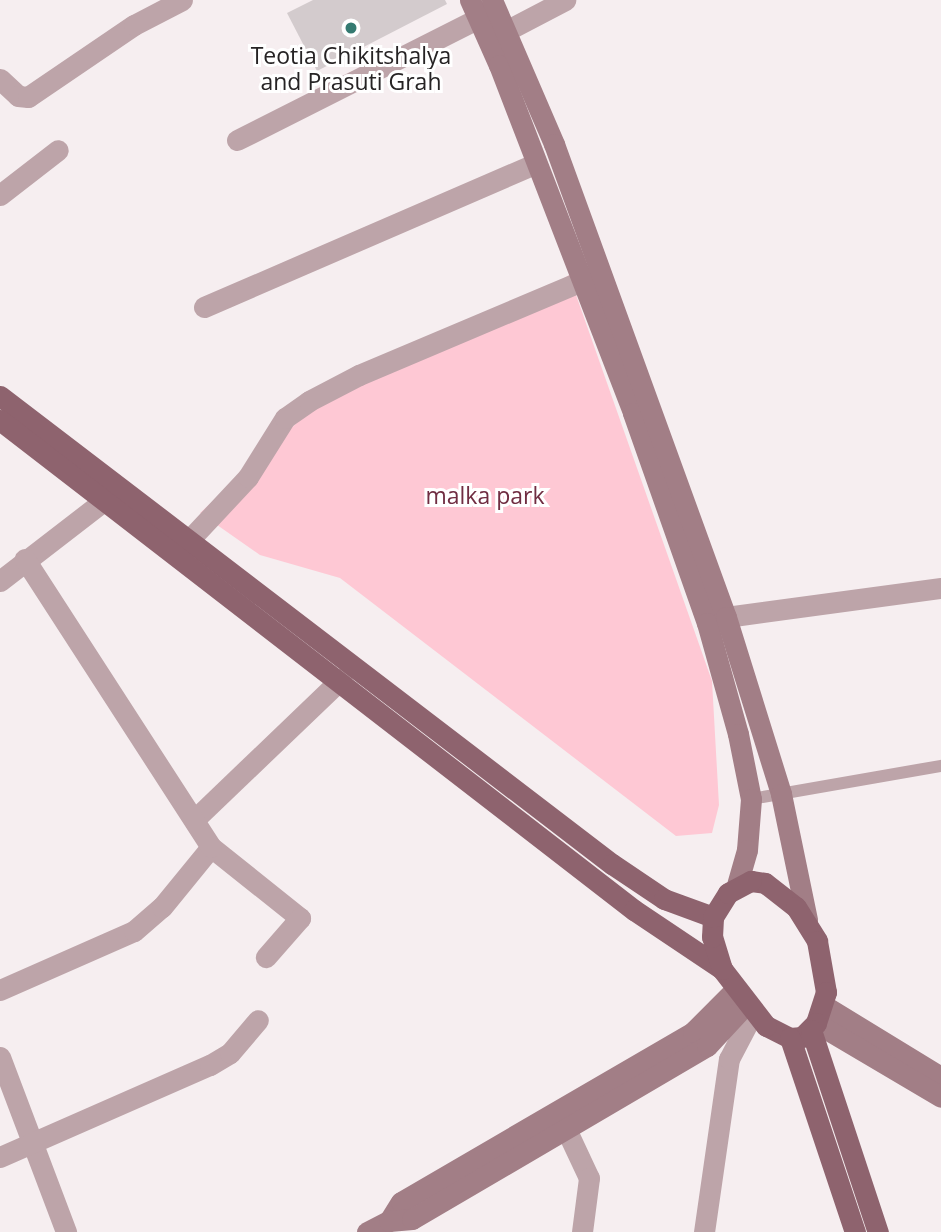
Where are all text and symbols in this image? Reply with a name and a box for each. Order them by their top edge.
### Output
marker: Teotia Chikitshalya and Prasuti Grah [341,18,361,38]
place label: Teotia Chikitshalya and Prasuti Grah [251,41,451,95]
park label: malka park [425,481,545,509]

